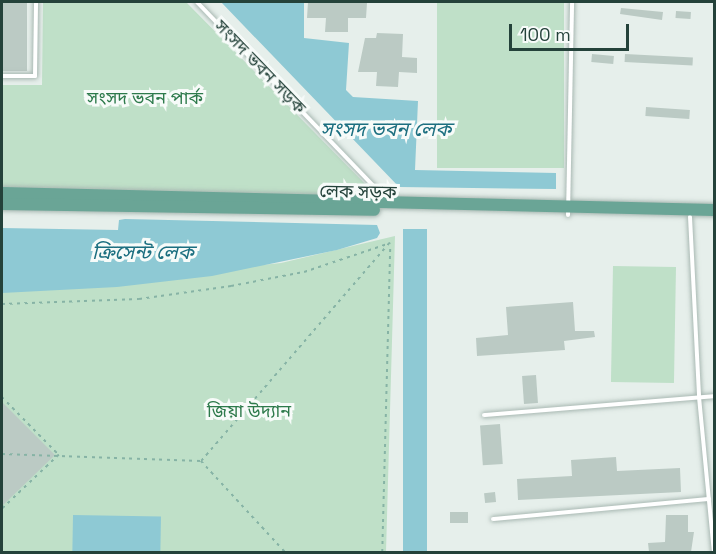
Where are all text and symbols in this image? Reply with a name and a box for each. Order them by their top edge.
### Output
scale bar [512,12,632,50]
street label: সংসদ ভবন সড়ক [210,16,310,118]
text: 100 m [520,23,571,46]
park label: সংসদ ভবন পার্ক [87,87,203,109]
water label: সংসদ ভবন লেক [321,117,451,141]
street label: লেক সড়ক [319,181,397,203]
water label: ক্রিসেন্ট লেক [92,240,194,264]
park label: জিয়া উদ্যান [207,400,291,422]

